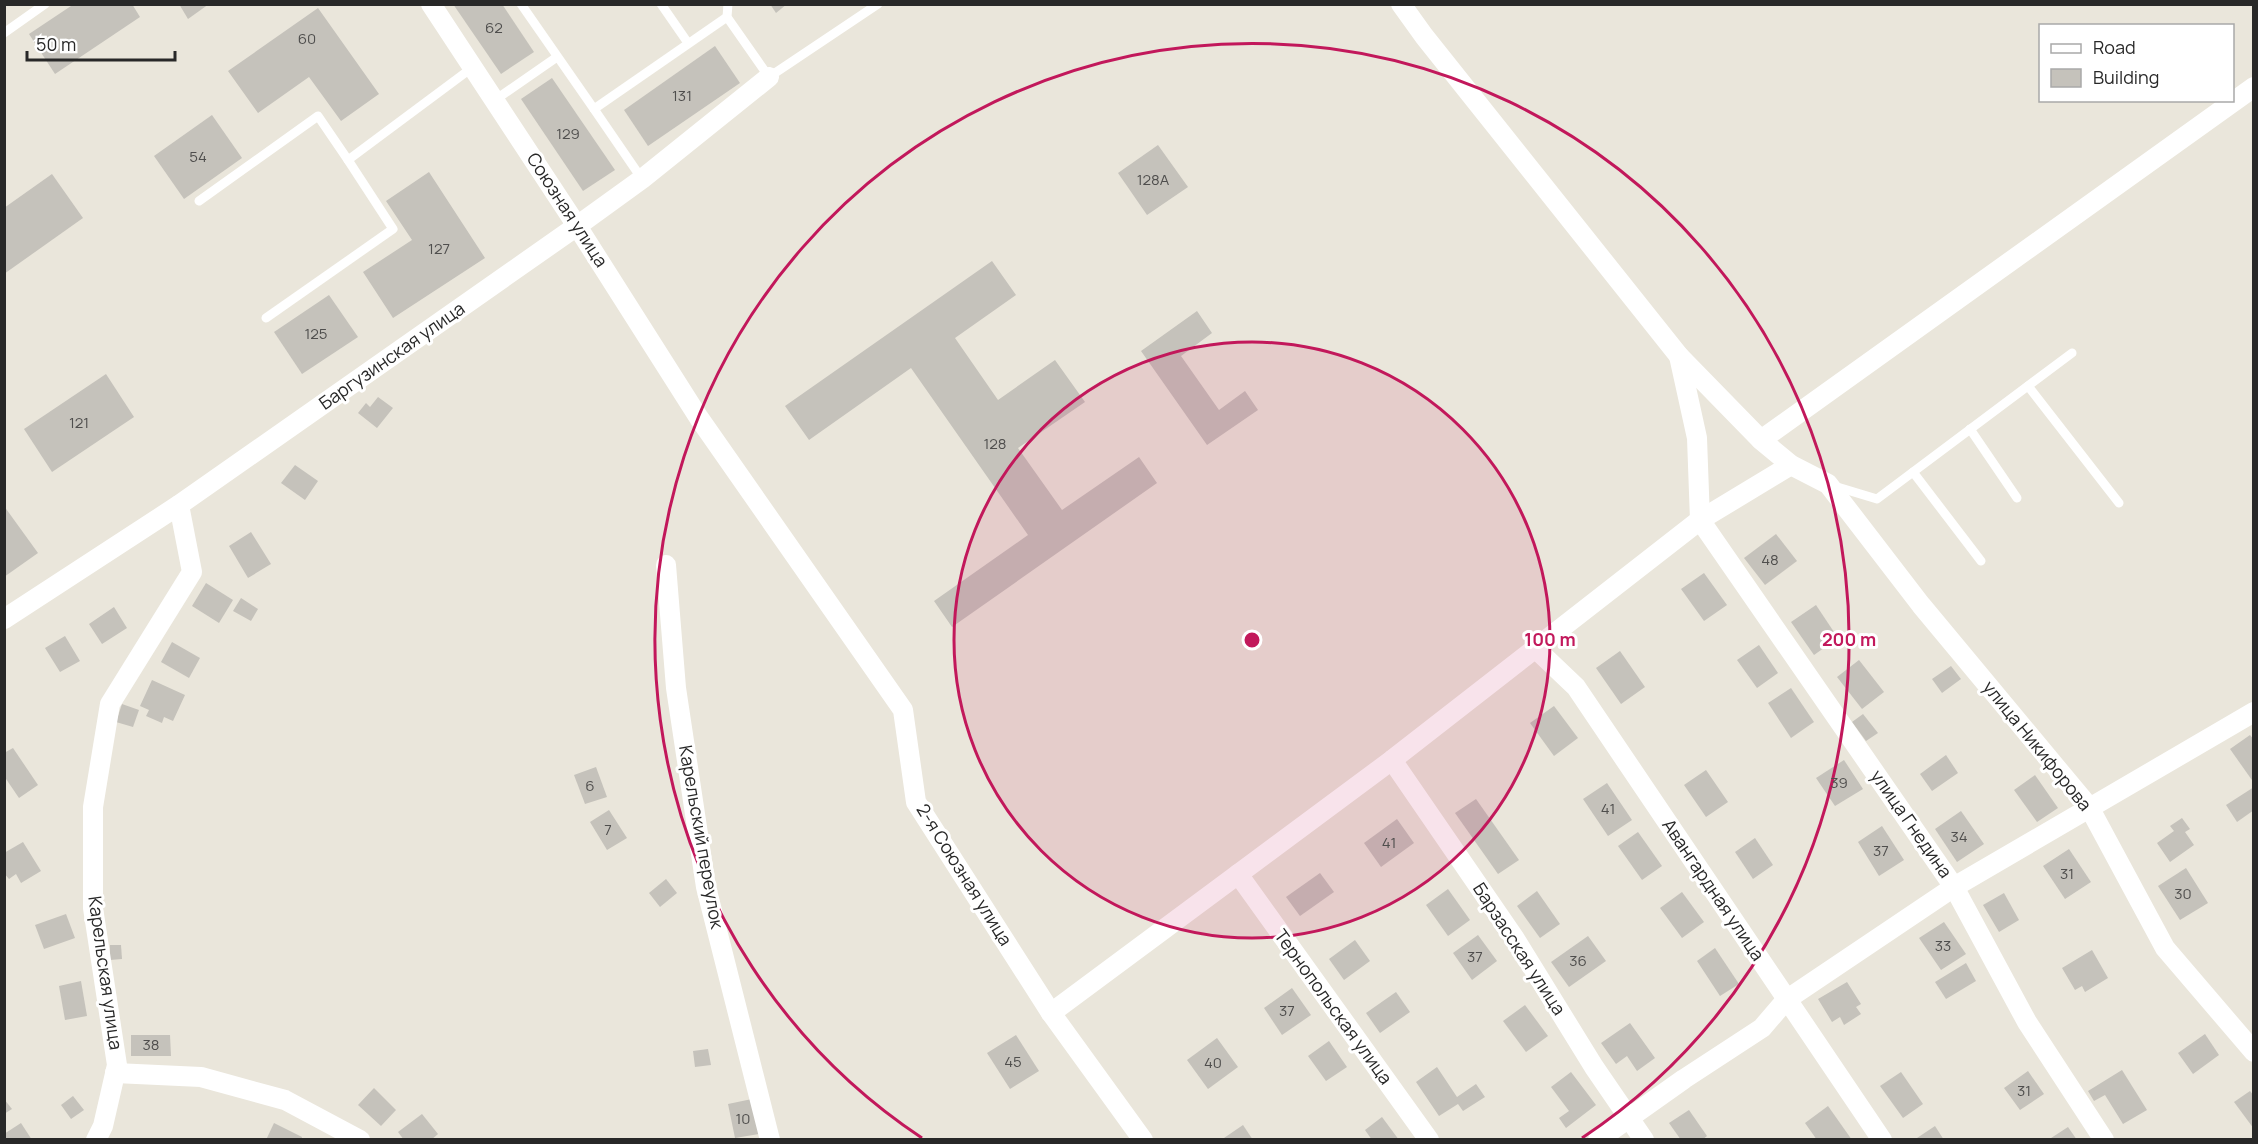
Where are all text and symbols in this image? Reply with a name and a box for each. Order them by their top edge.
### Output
house number: 62 [485,17,503,38]
scale bar [27,24,176,62]
legend [2039,24,2234,102]
house number: 60 [298,28,316,49]
text: 50 m [36,32,76,56]
text: Road [2093,35,2136,59]
text: Building [2093,65,2159,89]
house number: 131 [672,85,692,106]
house number: 129 [556,123,580,144]
house number: 54 [189,146,207,167]
street label: Союзная улица [522,148,614,271]
house number: 128А [1137,169,1170,190]
house number: 127 [428,238,450,259]
street label: Баргузинская улица [314,296,469,414]
house number: 125 [304,323,328,344]
house number: 121 [69,412,89,433]
house number: 128 [983,433,1007,454]
house number: 48 [1761,549,1779,570]
text: 100 m [1524,627,1576,651]
text: 200 m [1822,627,1876,651]
centre of rings [1242,630,1262,650]
street label: улица Никифорова [1978,675,2098,815]
street label: Карельский переулок [674,743,730,931]
street label: улица Гнедина [1866,765,1958,882]
house number: 39 [1830,772,1848,793]
house number: 6 [585,775,595,796]
house number: 41 [1601,798,1615,819]
street label: 2-я Союзная улица [911,799,1018,950]
street label: Авангардная улица [1657,814,1770,965]
house number: 7 [604,819,612,840]
house number: 34 [1950,826,1968,847]
house number: 41 [1382,832,1396,853]
house number: 37 [1873,840,1889,861]
house number: 31 [2060,863,2074,884]
street label: Барзасская улица [1468,878,1572,1019]
house number: 30 [2174,883,2192,904]
street label: Карельская улица [83,894,129,1051]
street label: Тернопольская улица [1269,924,1398,1089]
house number: 33 [1935,935,1951,956]
house number: 37 [1467,946,1483,967]
house number: 36 [1569,950,1587,971]
house number: 37 [1279,1000,1295,1021]
house number: 38 [142,1034,160,1055]
house number: 45 [1004,1051,1022,1072]
house number: 40 [1204,1052,1222,1073]
house number: 31 [2017,1080,2031,1101]
house number: 10 [736,1108,751,1129]

